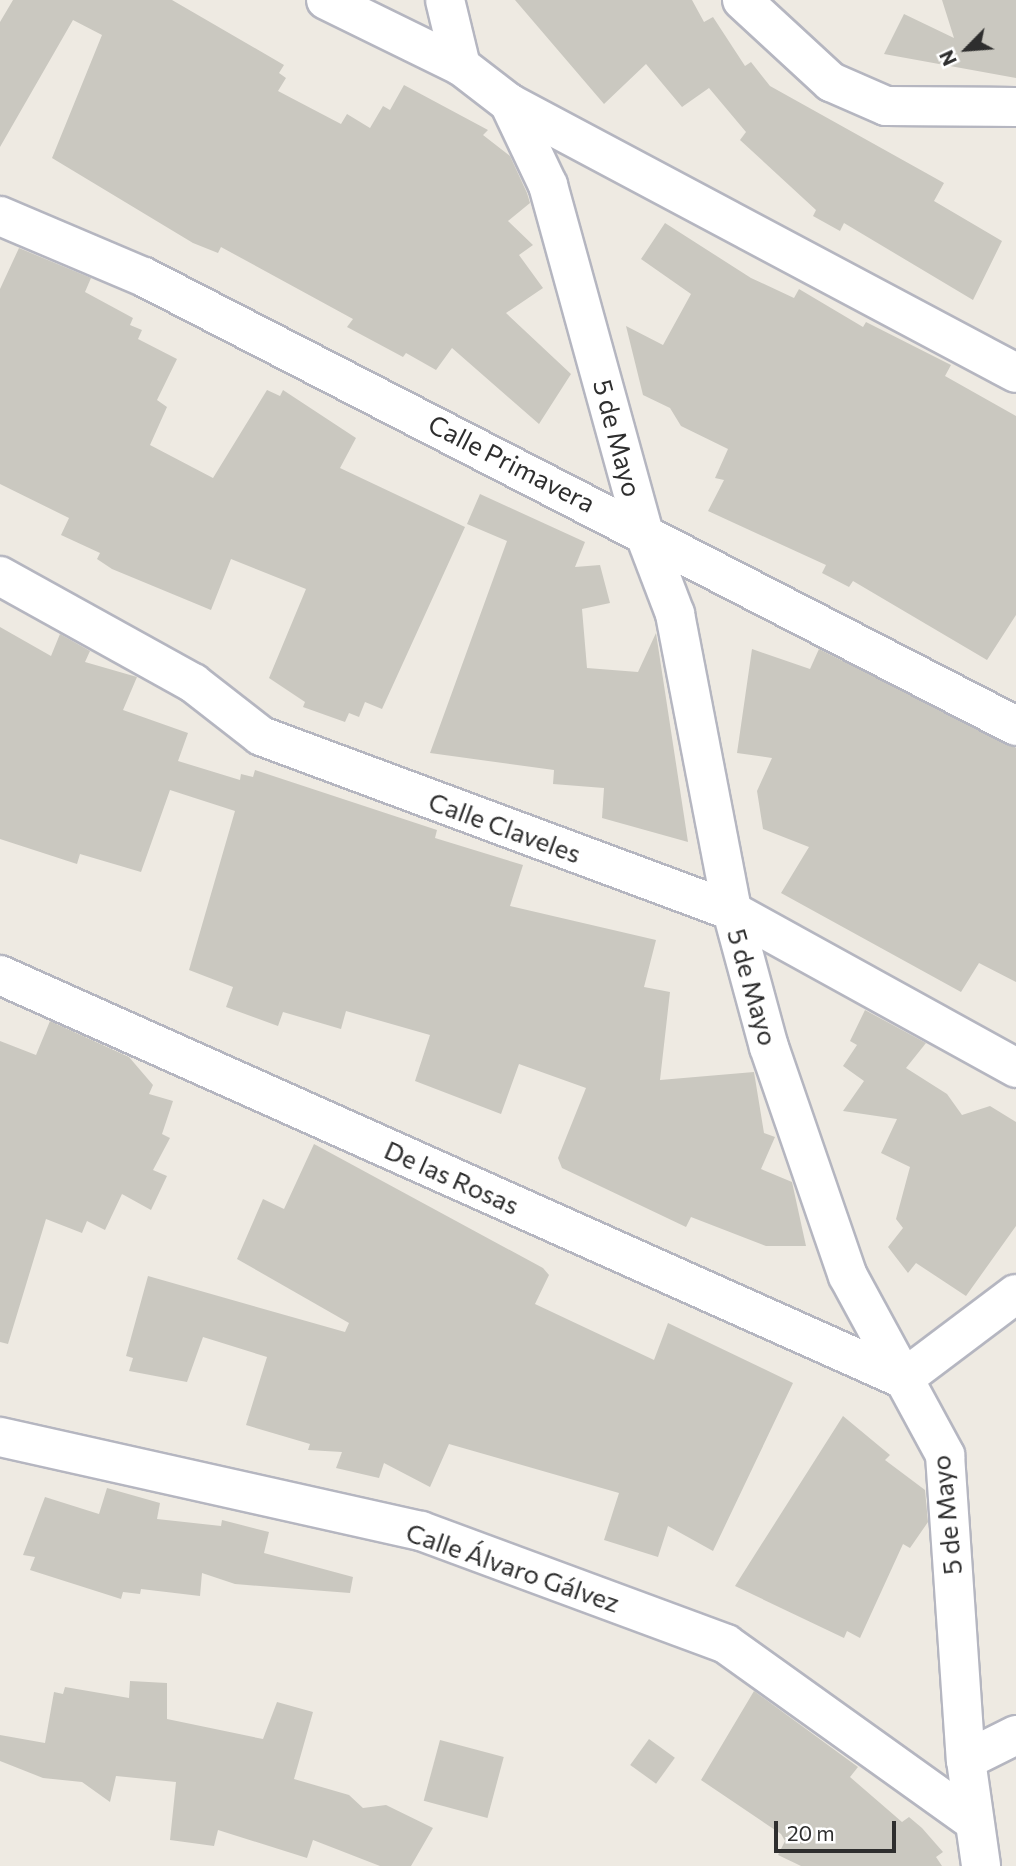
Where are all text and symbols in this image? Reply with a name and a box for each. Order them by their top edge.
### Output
north arrow [932,14,1002,84]
text: N [934,47,961,69]
street label: 5 de Mayo [587,376,649,500]
street label: Calle Primavera [423,408,601,518]
street label: Calle Claveles [425,785,585,869]
street label: 5 de Mayo [721,925,785,1049]
street label: De las Rosas [380,1133,524,1221]
street label: 5 de Mayo [924,1454,968,1576]
street label: Calle Álvaro Gálvez [402,1516,624,1618]
scale bar [778,1806,900,1850]
text: 20 m [787,1820,835,1845]

